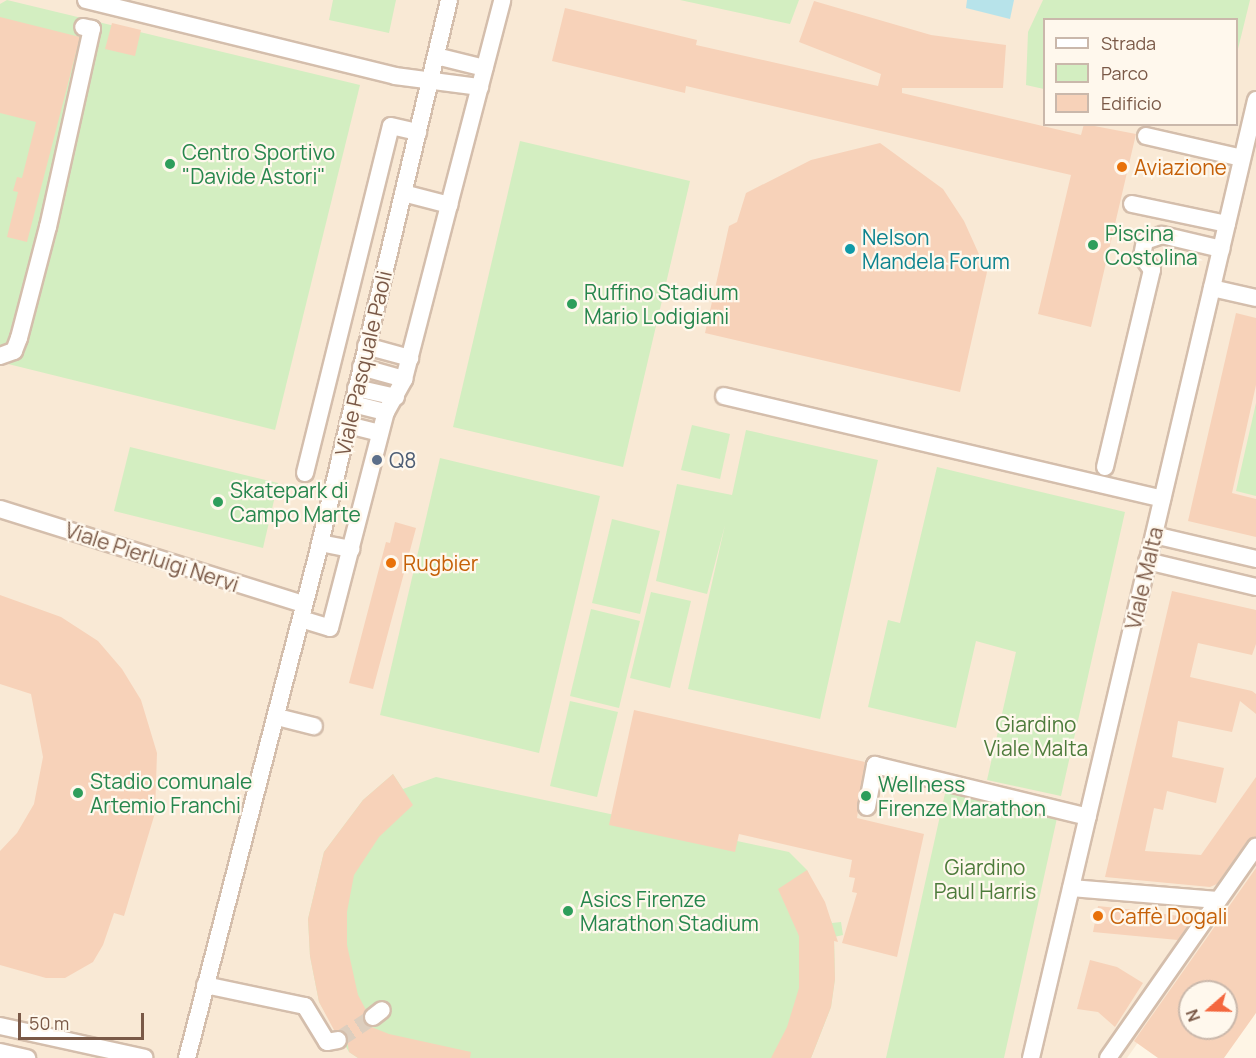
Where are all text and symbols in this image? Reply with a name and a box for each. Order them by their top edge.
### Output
legend [1043,18,1238,126]
text: Strada [1101,31,1156,55]
text: Parco [1101,61,1148,85]
text: Edificio [1101,91,1162,115]
place label: Centro Sportivo "Davide Astori" [182,139,335,189]
place label: Aviazione [1134,154,1227,180]
marker: Centro Sportivo "Davide Astori" [163,157,177,171]
marker: Aviazione [1115,160,1129,174]
place label: Piscina Costolina [1105,220,1198,270]
place label: Nelson Mandela Forum [862,224,1010,274]
marker: Piscina Costolina [1086,238,1100,252]
marker: Nelson Mandela Forum [843,242,857,256]
street label: Viale Pasquale Paoli [329,268,397,458]
place label: Ruffino Stadium Mario Lodigiani [584,279,739,329]
marker: Ruffino Stadium Mario Lodigiani [565,297,579,311]
place label: Q8 [389,447,416,473]
marker: Q8 [370,453,384,467]
place label: Skatepark di Campo Marte [230,477,361,527]
marker: Skatepark di Campo Marte [211,495,225,509]
street label: Viale Pierluigi Nervi [62,517,242,597]
street label: Viale Malta [1120,524,1168,632]
place label: Rugbier [403,550,478,576]
marker: Rugbier [384,556,398,570]
park label: Giardino Viale Malta [984,711,1088,761]
place label: Stadio comunale Artemio Franchi [90,768,252,818]
place label: Wellness Firenze Marathon [878,771,1046,821]
marker: Stadio comunale Artemio Franchi [71,786,85,800]
marker: Wellness Firenze Marathon [859,789,873,803]
park label: Giardino Paul Harris [934,854,1036,904]
place label: Asics Firenze Marathon Stadium [580,886,759,936]
place label: Caffè Dogali [1110,903,1228,929]
marker: Asics Firenze Marathon Stadium [561,904,575,918]
marker: Caffè Dogali [1091,909,1105,923]
north arrow [1178,980,1238,1040]
scale bar [21,1001,147,1039]
text: N [1181,1006,1205,1025]
text: 50 m [29,1011,69,1035]

